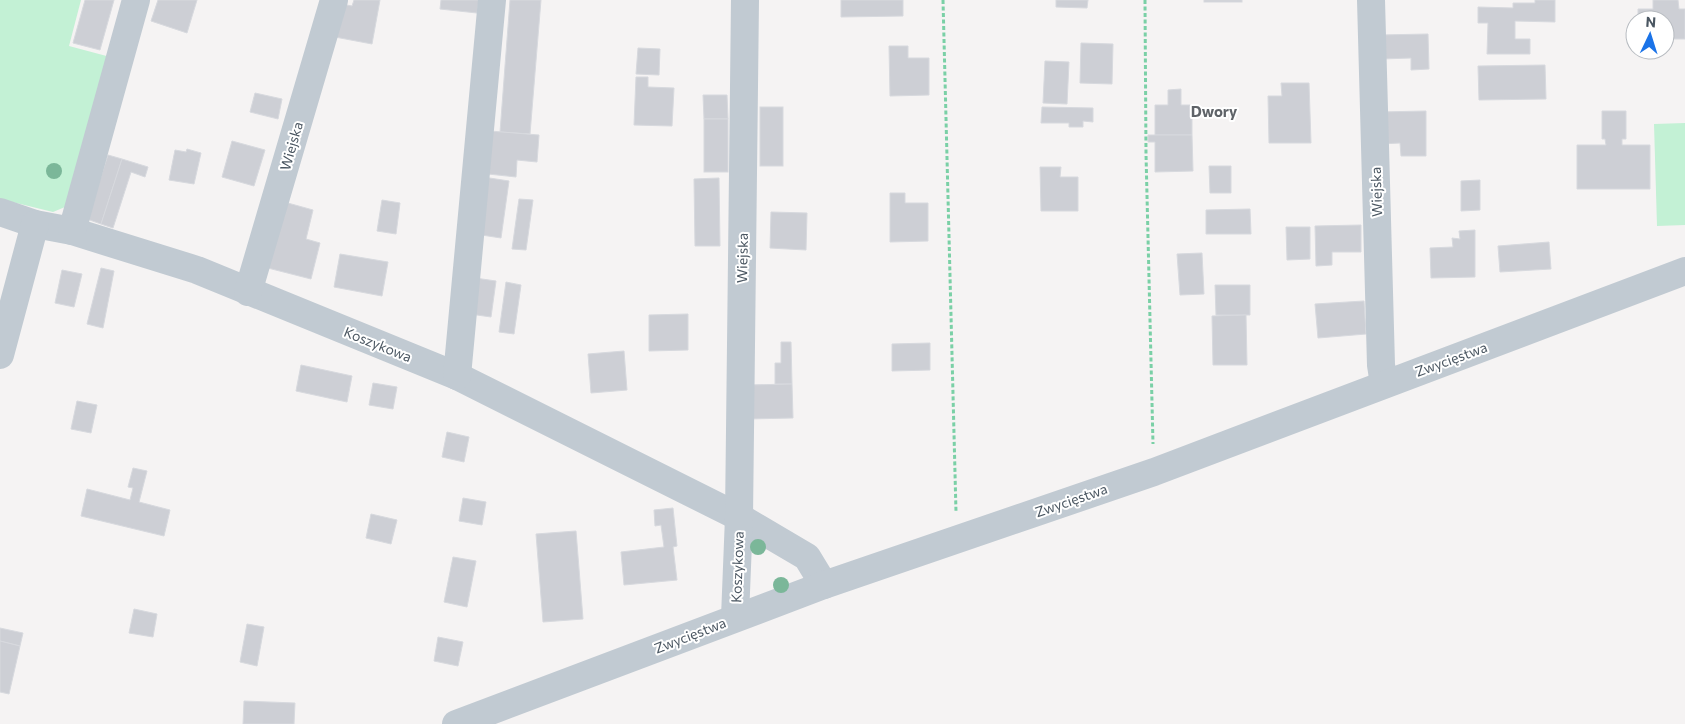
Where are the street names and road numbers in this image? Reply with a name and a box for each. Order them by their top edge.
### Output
street label: Wiejska [276,120,306,172]
street label: Wiejska [1367,167,1385,217]
street label: Wiejska [733,233,751,283]
street label: Koszykowa [342,323,414,365]
street label: Zwycięstwa [1413,338,1489,380]
street label: Zwycięstwa [1033,480,1109,520]
street label: Koszykowa [727,531,747,603]
street label: Zwycięstwa [652,614,728,656]

